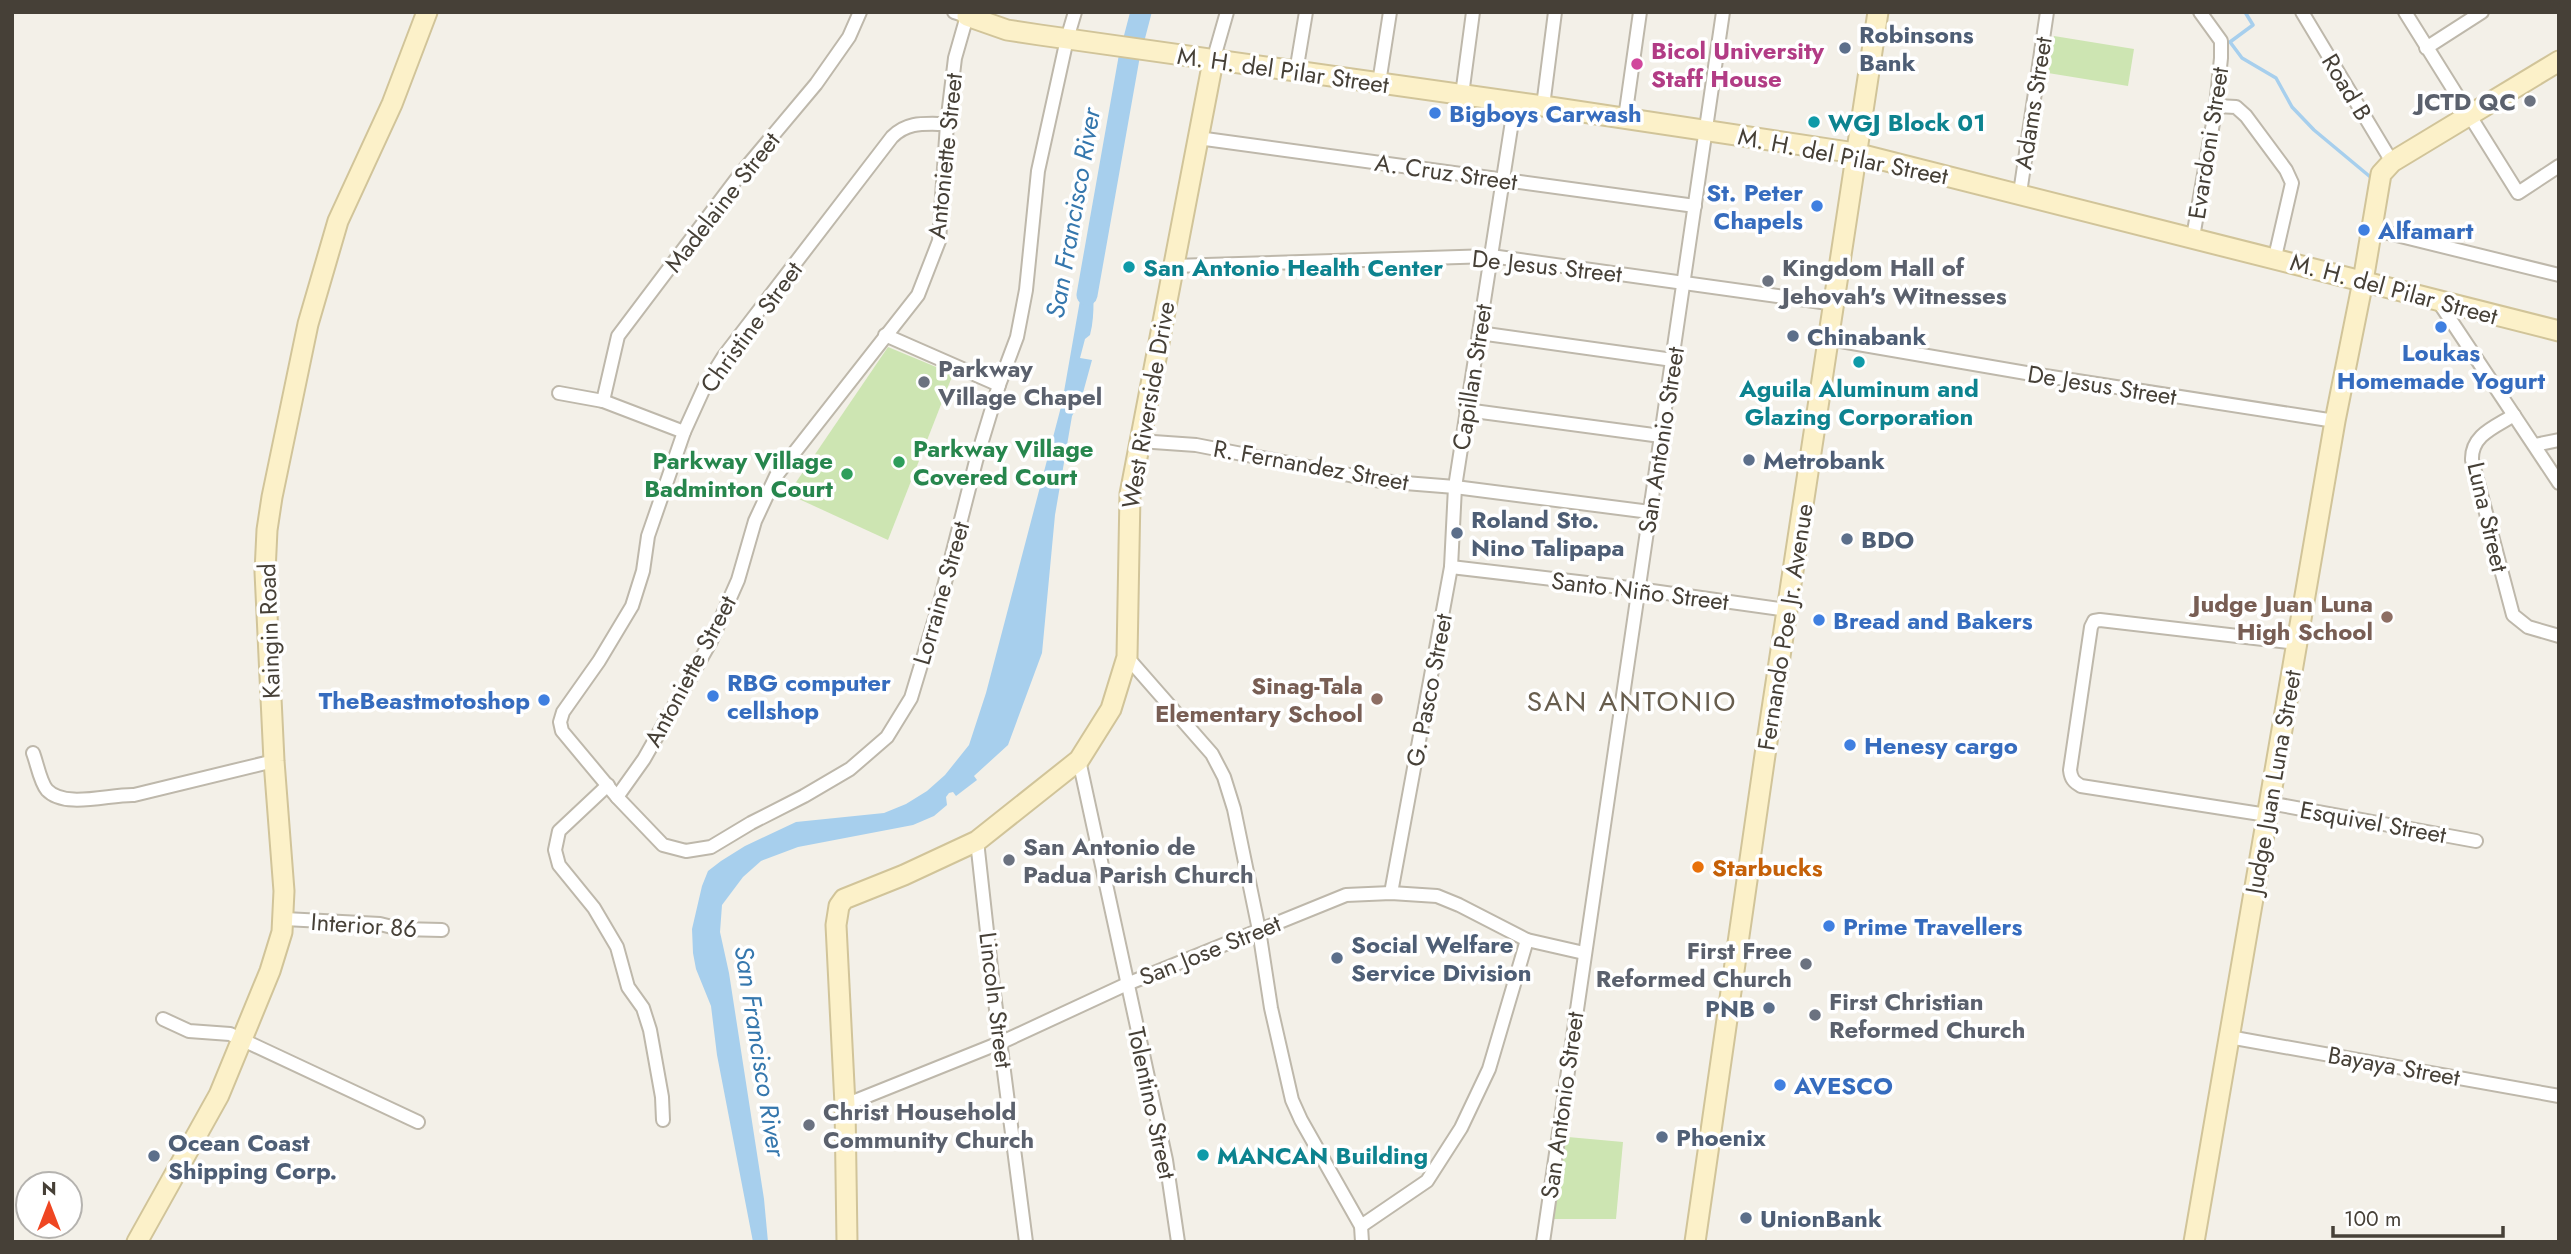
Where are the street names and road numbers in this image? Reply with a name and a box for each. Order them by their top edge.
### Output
street label: Adams Street [2005,34,2061,172]
street label: M. H. del Pilar Street [1175,38,1391,102]
street label: Road B [2313,47,2381,127]
street label: Evardoni Street [2179,64,2237,222]
street label: Antoniette Street [919,71,971,241]
street label: M. H. del Pilar Street [1735,118,1951,194]
street label: Madelaine Street [656,124,788,280]
street label: A. Cruz Street [1372,145,1520,199]
street label: De Jesus Street [1470,241,1624,291]
street label: M. H. del Pilar Street [2286,244,2502,334]
street label: Christine Street [691,254,811,400]
street label: West Riverside Drive [1113,299,1183,511]
street label: Capillan Street [1443,301,1501,453]
street label: San Antonio Street [1629,344,1693,536]
street label: De Jesus Street [2025,356,2179,414]
street label: R. Fernandez Street [1211,431,1412,499]
street label: Luna Street [2458,459,2518,576]
street label: Fernando Poe Jr. Avenue [1748,501,1822,753]
street label: Lorraine Street [904,517,978,669]
street label: Kaingin Road [249,563,289,699]
street label: Santo Niño Street [1549,563,1731,619]
street label: Antoniette Street [635,589,745,753]
street label: G. Pasco Street [1397,610,1461,769]
street label: Judge Juan Luna Street [2236,667,2310,900]
street label: Esquivel Street [2297,792,2449,852]
street label: Interior 86 [310,904,418,946]
street label: San Jose Street [1134,906,1286,994]
street label: Lincoln Street [970,930,1022,1070]
street label: San Antonio Street [1532,1009,1592,1201]
street label: Tolentino Street [1119,1024,1185,1182]
street label: Bayaya Street [2325,1037,2463,1095]

